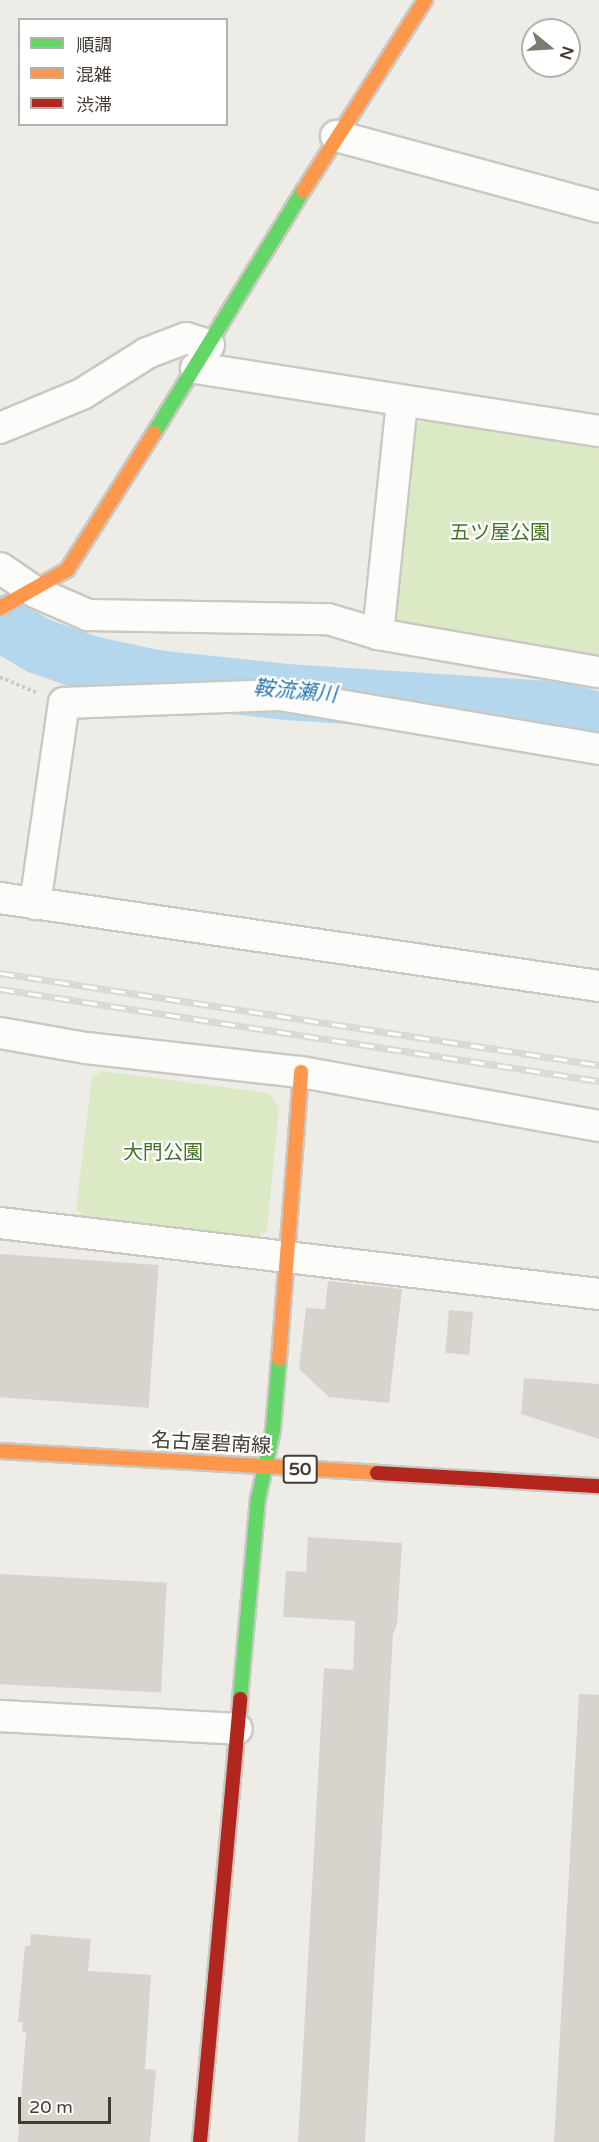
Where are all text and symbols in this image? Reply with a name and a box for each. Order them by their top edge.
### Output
legend [18,18,228,126]
north arrow [521,18,581,78]
text: 順調 [76,34,112,56]
text: N [555,44,578,62]
text: 混雑 [76,64,112,86]
text: 渋滞 [76,94,112,116]
park label: 五ツ屋公園 [450,521,550,545]
water label: 鞍流瀬川 [252,676,338,708]
park label: 大門公園 [123,1141,203,1165]
street label: 名古屋碧南線 [150,1429,272,1459]
road number: 50 [282,1454,318,1484]
scale bar [21,2085,114,2123]
text: 20 m [29,2096,73,2118]

